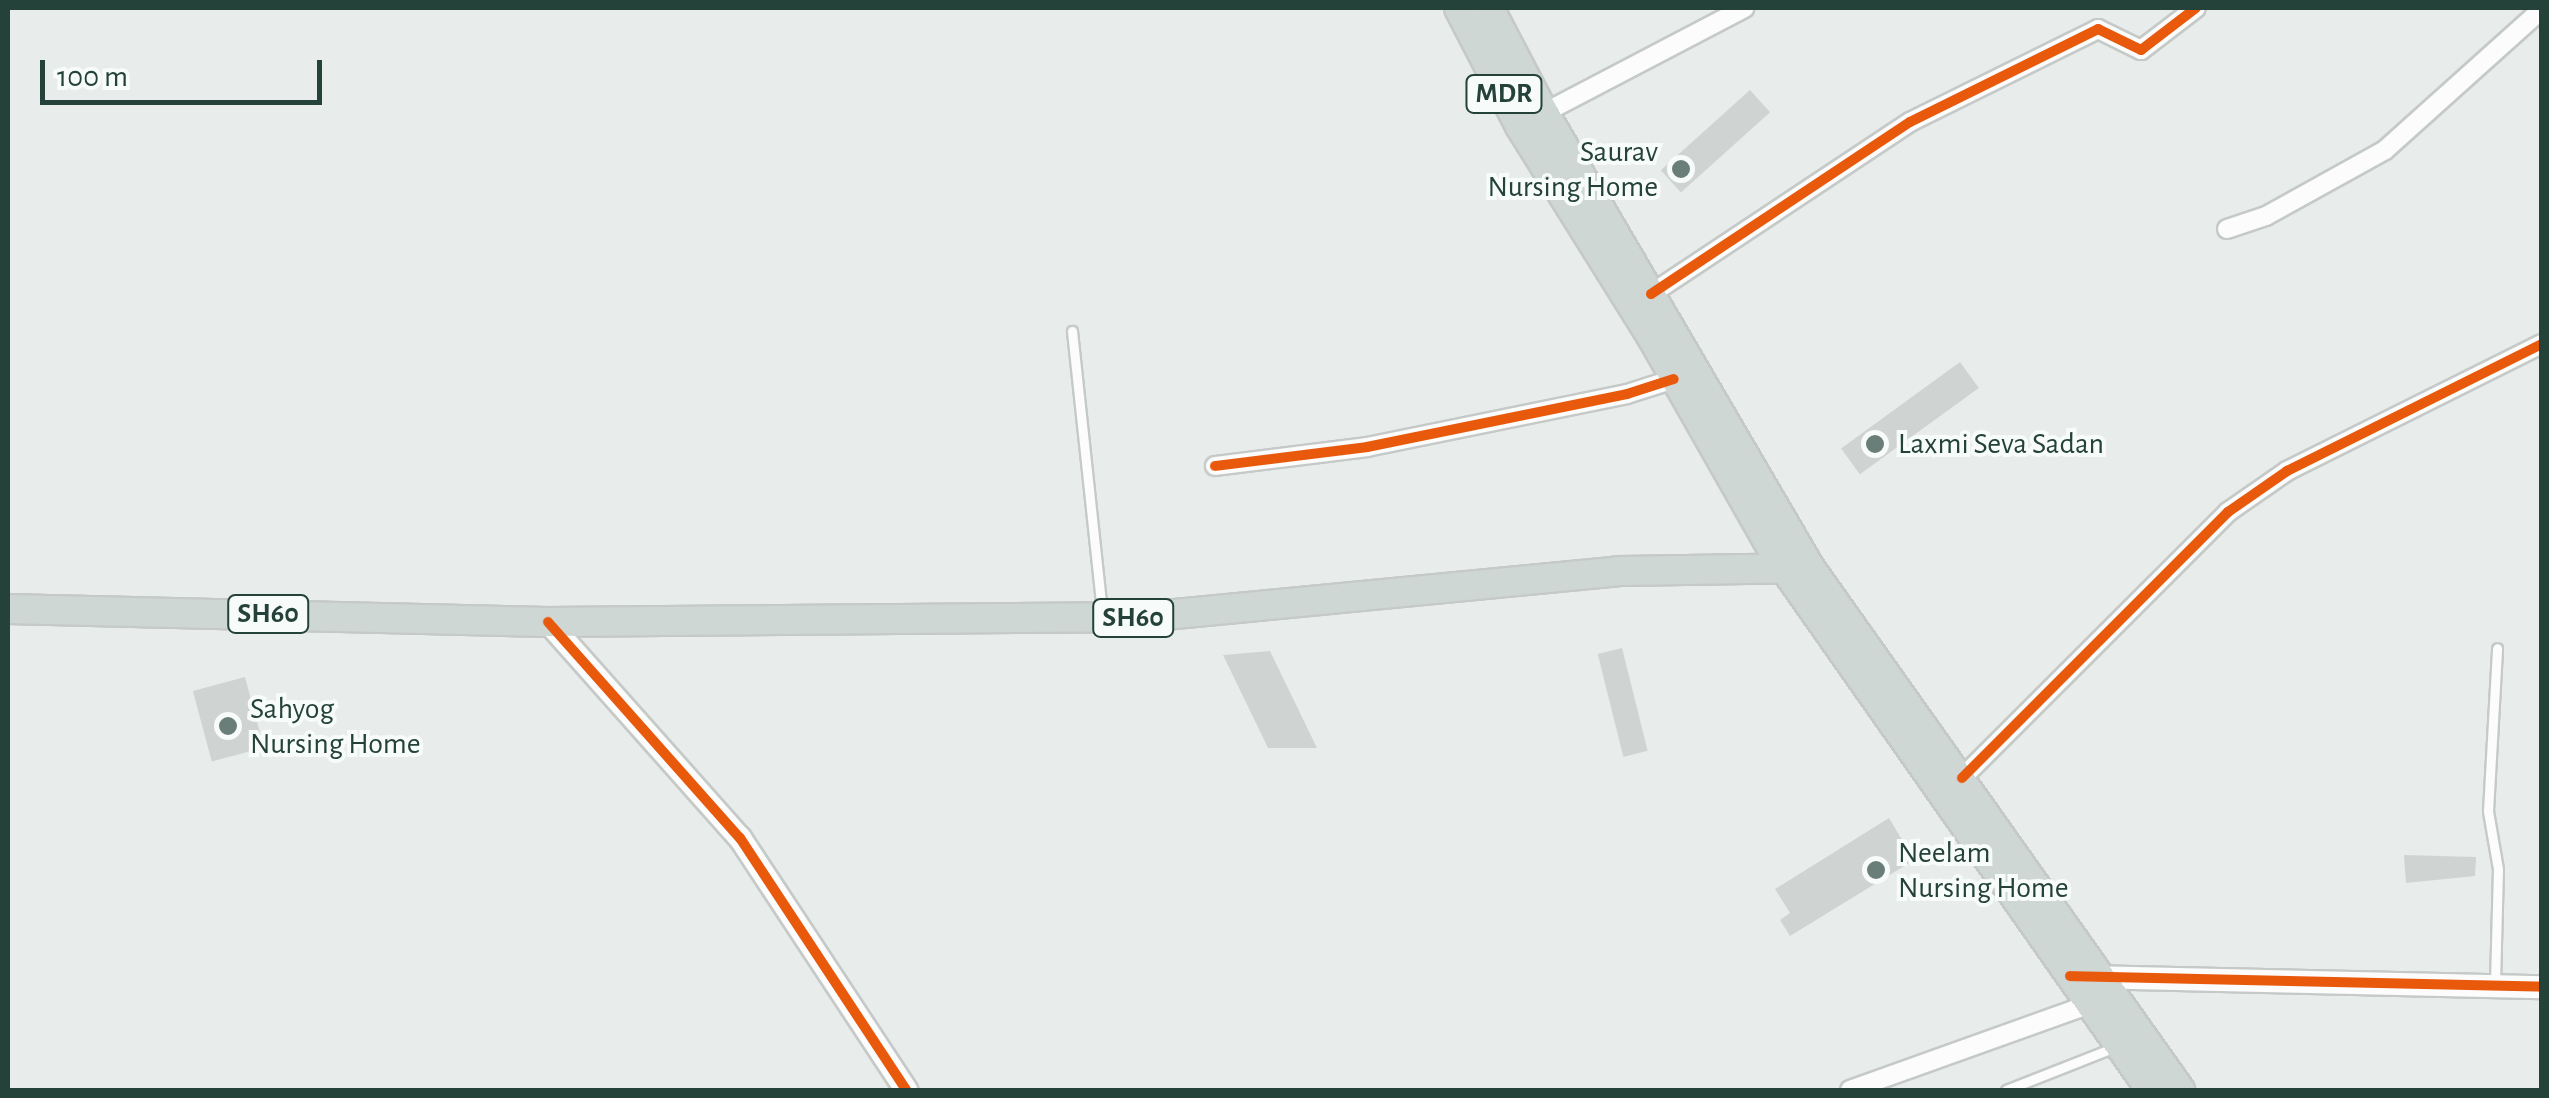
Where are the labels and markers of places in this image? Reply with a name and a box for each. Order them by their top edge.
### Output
place label: Saurav Nursing Home [1488,134,1658,204]
marker: Saurav Nursing Home [1668,156,1694,182]
place label: Laxmi Seva Sadan [1898,426,2104,462]
marker: Laxmi Seva Sadan [1862,431,1888,457]
place label: Sahyog Nursing Home [250,691,420,762]
marker: Sahyog Nursing Home [215,713,241,739]
place label: Neelam Nursing Home [1898,835,2068,906]
marker: Neelam Nursing Home [1863,857,1889,883]

